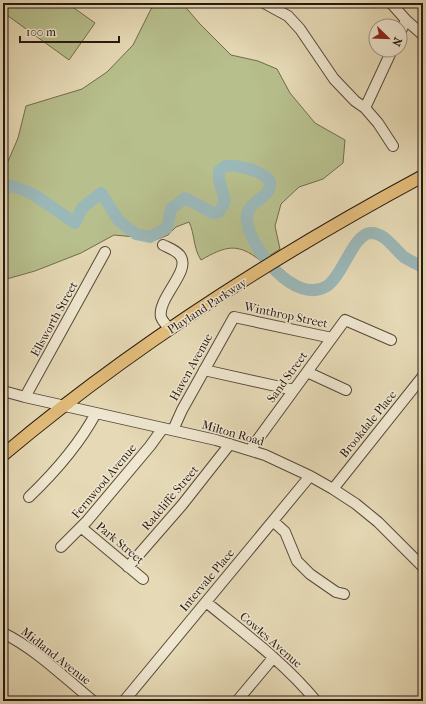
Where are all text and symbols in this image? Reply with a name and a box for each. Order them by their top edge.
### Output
scale bar [20,18,119,44]
north arrow [368,18,408,58]
text: 100 m [26,25,56,39]
text: N [389,35,404,49]
street label: Playland Parkway [165,275,250,337]
street label: Ellsworth Street [28,278,81,359]
street label: Winthrop Street [242,299,330,331]
street label: Haven Avenue [167,331,215,403]
street label: Sand Street [264,348,311,405]
street label: Brookdale Place [337,388,399,460]
street label: Milton Road [200,417,266,449]
street label: Fernwood Avenue [69,441,139,521]
street label: Radcliffe Street [139,462,202,533]
street label: Park Street [93,519,147,567]
street label: Intervale Place [177,546,237,614]
street label: Cowles Avenue [237,609,305,671]
street label: Midland Avenue [18,624,94,688]

